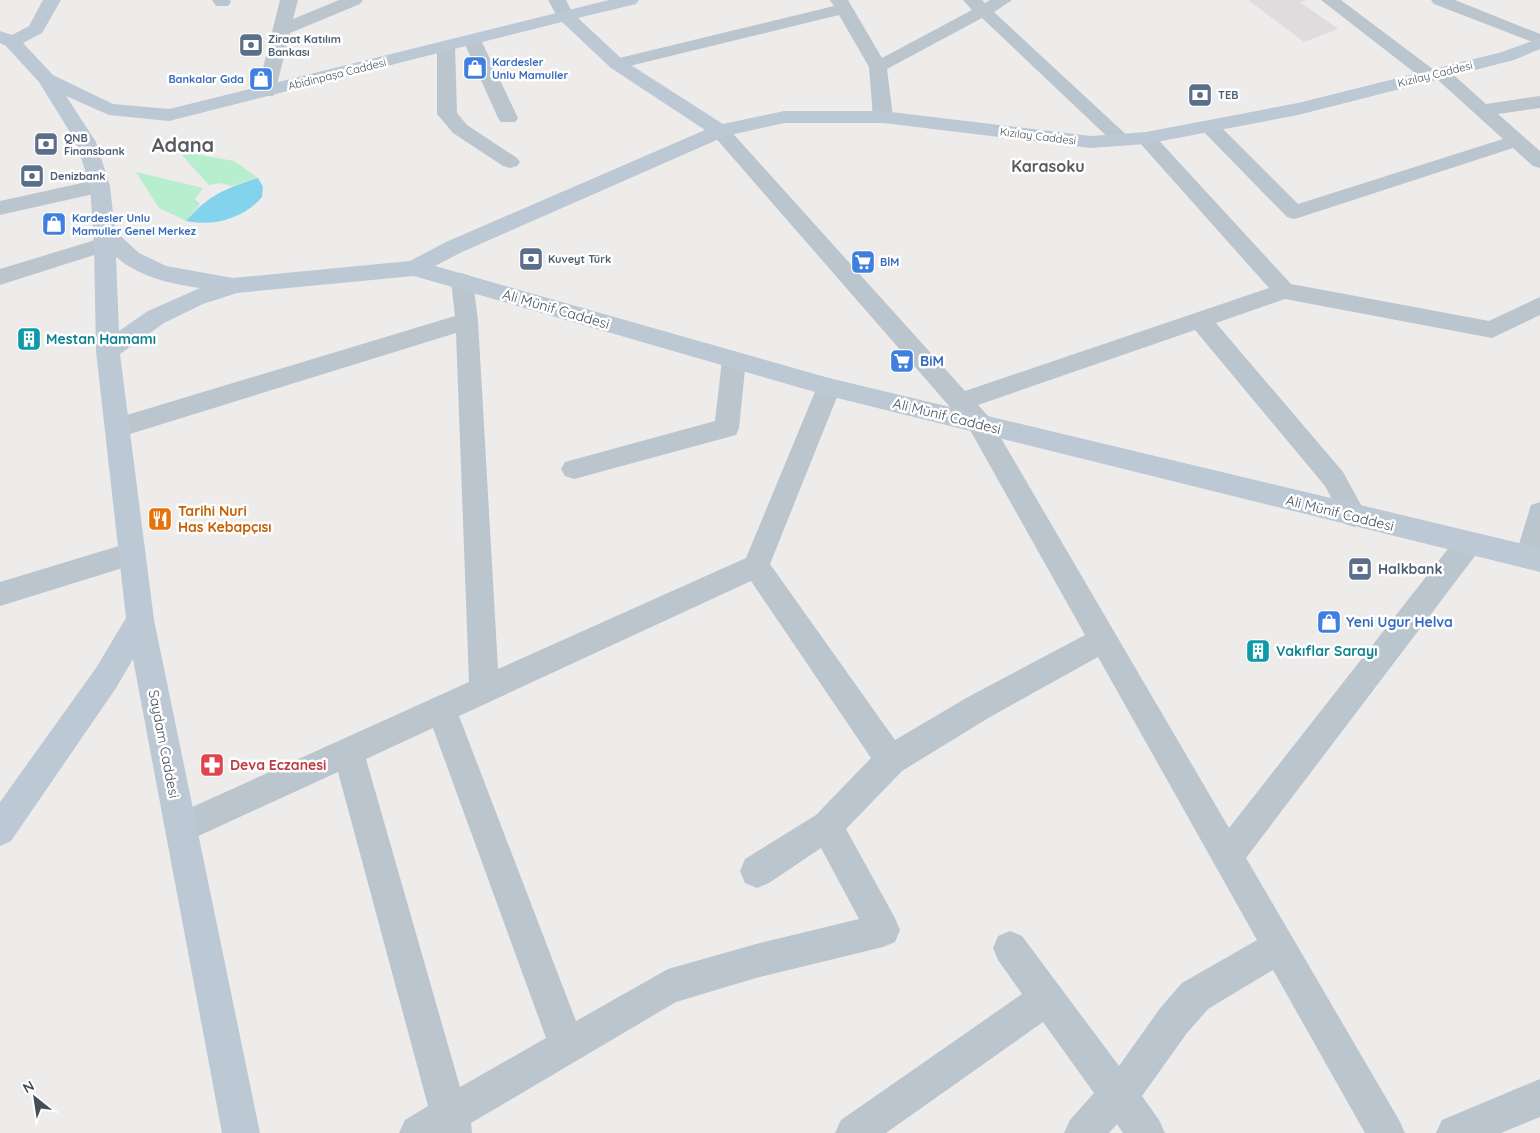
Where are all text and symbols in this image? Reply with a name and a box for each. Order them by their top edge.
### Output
bank icon: Ziraat Katılım Bankası [238,32,264,58]
place label: Ziraat Katılım Bankası [268,32,341,59]
street label: Abidinpaşa Caddesi [287,55,387,93]
shop icon: Kardesler Unlu Mamuller [462,55,488,81]
place label: Kardesler Unlu Mamuller [492,55,569,82]
street label: Kızılay Caddesi [1396,58,1474,90]
shop icon: Bankalar Gıda [248,66,274,92]
place label: Bankalar Gıda [168,72,244,86]
bank icon: TEB [1187,82,1213,108]
place label: TEB [1218,88,1238,102]
street label: Kızılay Caddesi [999,124,1077,148]
bank icon: QNB Finansbank [33,131,59,157]
place label: QNB Finansbank [64,131,125,158]
district label: Adana [152,132,214,157]
district label: Karasoku [1011,156,1085,176]
bank icon: Denizbank [19,163,45,189]
place label: Denizbank [50,169,106,183]
shop icon: Kardesler Unlu Mamuller Genel Merkez [41,211,67,237]
place label: Kardesler Unlu Mamuller Genel Merkez [72,211,197,238]
bank icon: Kuveyt Türk [518,246,544,272]
supermarket icon: BİM [850,249,876,275]
place label: Kuveyt Türk [548,252,611,266]
place label: BİM [880,255,899,269]
street label: Ali Münif Caddesi [500,285,612,333]
building icon: Mestan Hamamı [16,326,42,352]
place label: Mestan Hamamı [46,330,156,348]
supermarket icon: BiM [889,348,915,374]
place label: BiM [920,352,944,370]
street label: Ali Münif Caddesi [891,394,1003,438]
street label: Ali Münif Caddesi [1284,491,1396,535]
place label: Tarihi Nuri Has Kebapçısı [178,502,272,536]
restaurant icon: Tarihi Nuri Has Kebapçısı [147,506,173,532]
bank icon: Halkbank [1347,556,1373,582]
place label: Halkbank [1378,560,1442,578]
shop icon: Yeni Ugur Helva [1316,609,1342,635]
place label: Yeni Ugur Helva [1346,613,1453,631]
building icon: Vakıflar Sarayı [1245,638,1271,664]
place label: Vakıflar Sarayı [1276,642,1377,660]
street label: Saydam Caddesi [145,688,183,800]
pharmacy icon: Deva Eczanesi [199,752,225,778]
place label: Deva Eczanesi [230,756,326,774]
north arrow [10,1073,60,1123]
text: N [20,1076,37,1097]

